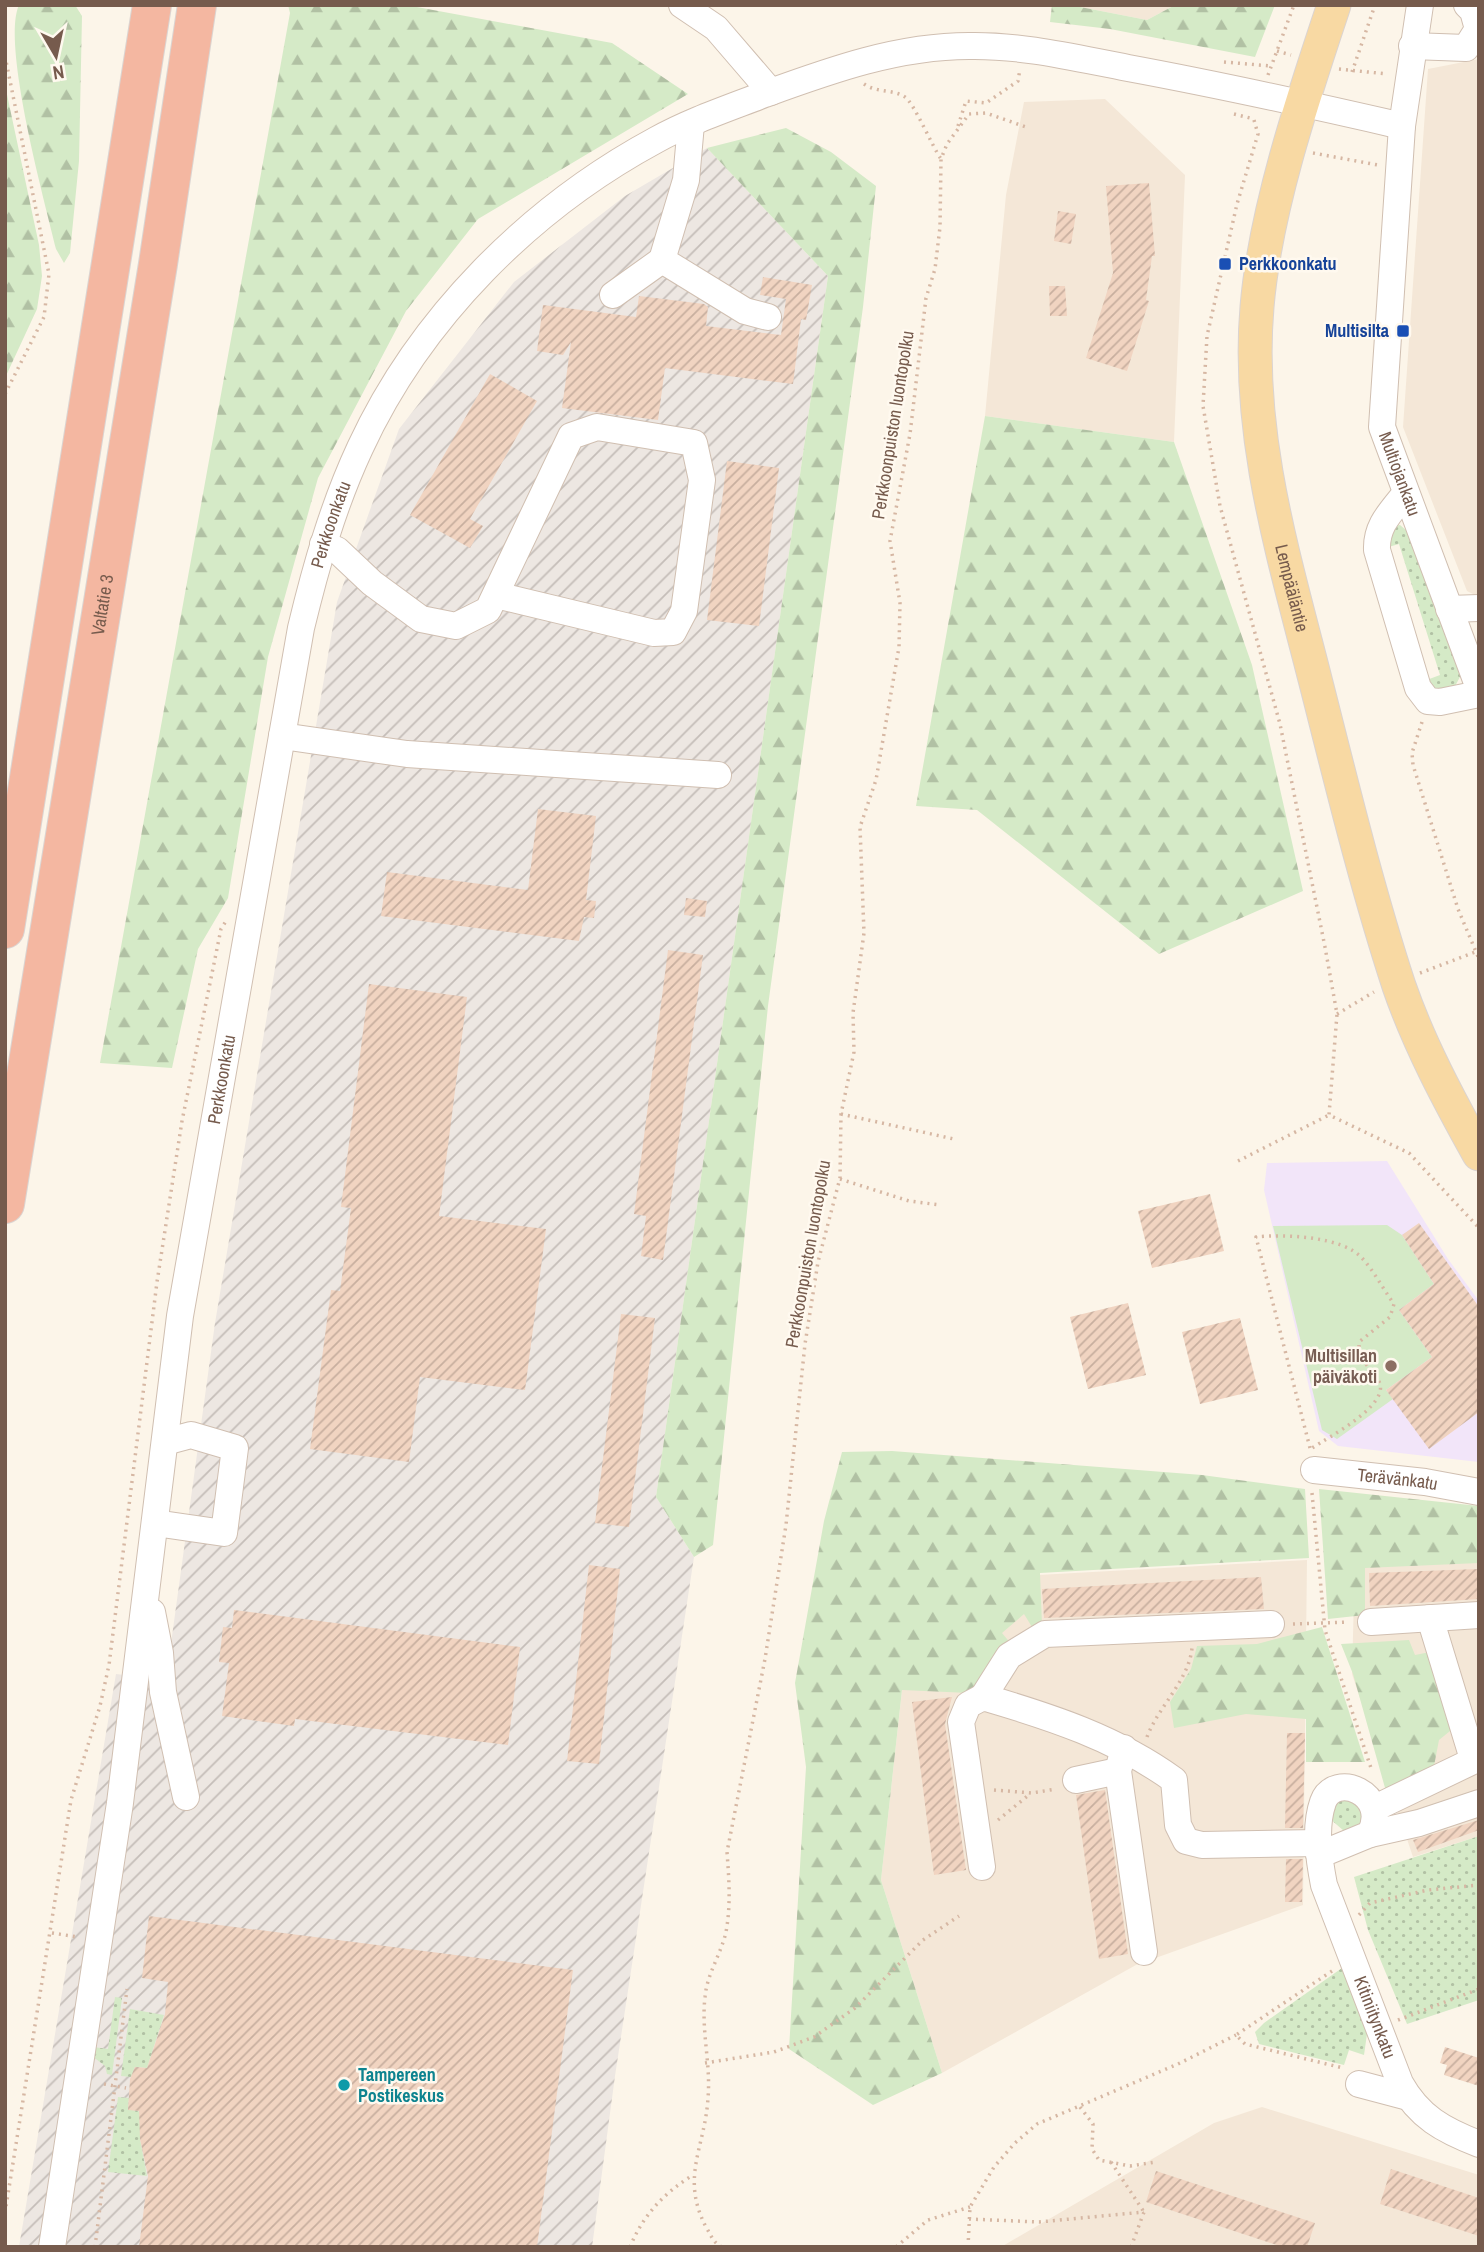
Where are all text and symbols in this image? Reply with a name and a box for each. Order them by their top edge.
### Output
north arrow [21,21,91,91]
text: N [51,59,66,87]
place label: Perkkoonkatu [1239,251,1337,276]
marker: Perkkoonkatu [1217,256,1233,272]
place label: Multisilta [1325,318,1390,343]
marker: Multisilta [1395,323,1411,339]
street label: Perkkoonpuiston luontopolku [865,329,920,521]
street label: Multiojankatu [1373,428,1427,519]
street label: Perkkoonkatu [304,477,357,571]
street label: Lempääläntie [1269,542,1315,635]
street label: Valtatie 3 [85,573,119,637]
street label: Perkkoonkatu [201,1033,241,1126]
street label: Perkkoonpuiston luontopolku [779,1158,836,1350]
place label: Multisillan päiväkoti [1305,1343,1377,1389]
marker: Multisillan päiväkoti [1383,1358,1399,1374]
street label: Terävänkatu [1356,1462,1440,1496]
street label: Kitiniitynkatu [1348,1972,1402,2062]
place label: Tampereen Postikeskus [358,2062,444,2108]
marker: Tampereen Postikeskus [336,2077,352,2093]

